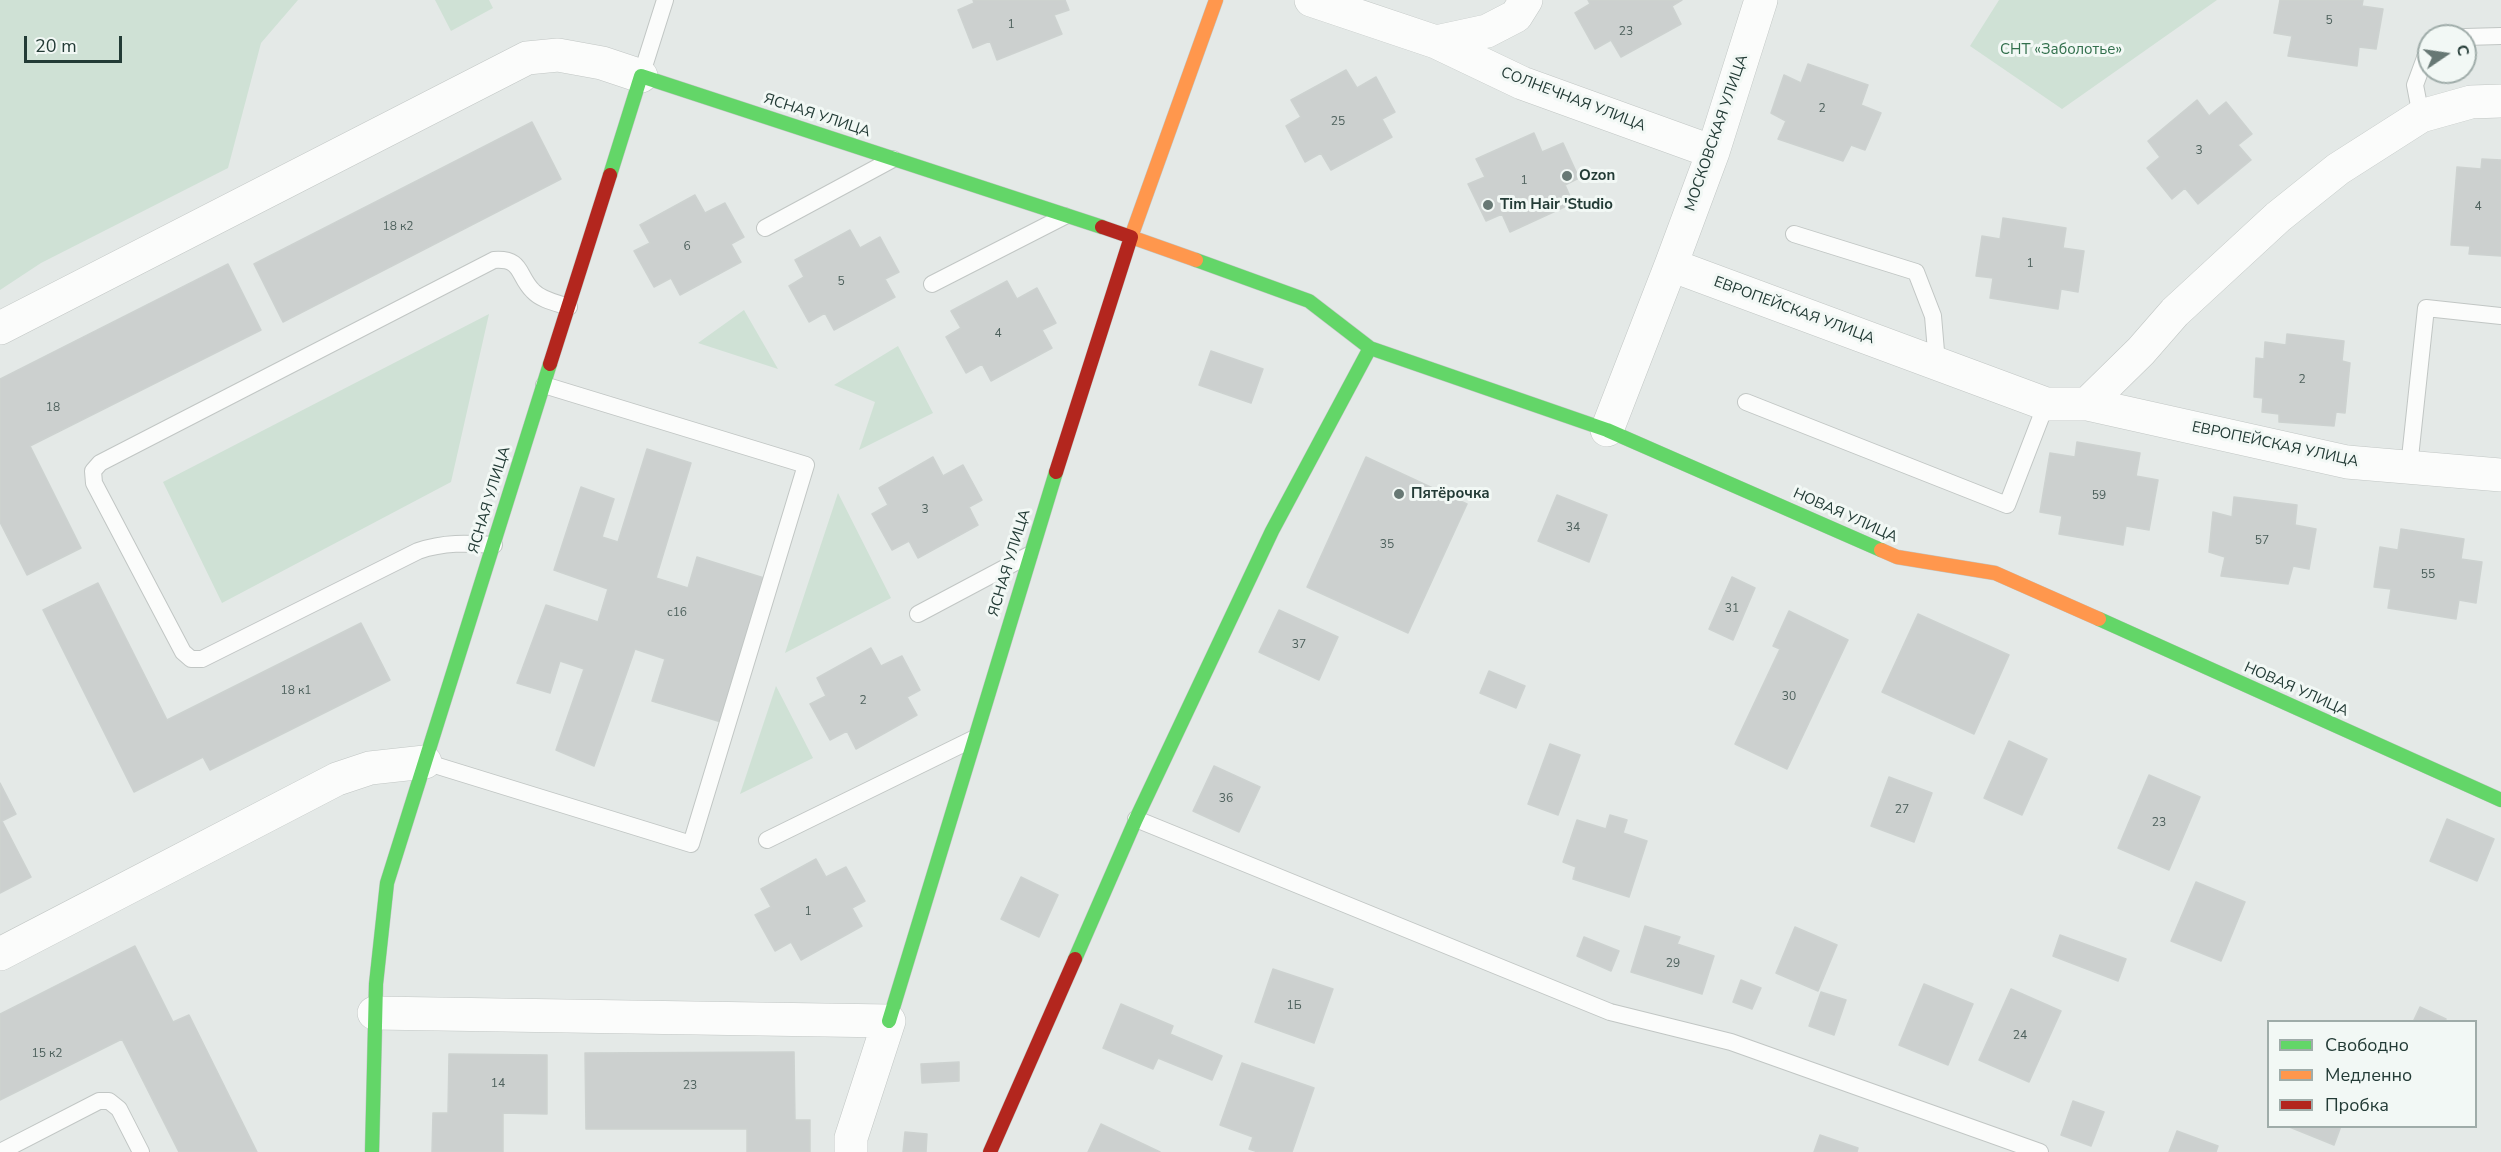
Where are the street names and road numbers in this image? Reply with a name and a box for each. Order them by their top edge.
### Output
street label: МОСКОВСКАЯ УЛИЦА [1682,52,1752,214]
street label: СОЛНЕЧНАЯ УЛИЦА [1498,64,1648,136]
street label: ЯСНАЯ УЛИЦА [761,90,873,142]
street label: ЕВРОПЕЙСКАЯ УЛИЦА [1711,273,1877,349]
street label: ЕВРОПЕЙСКАЯ УЛИЦА [2190,419,2360,471]
street label: ЯСНАЯ УЛИЦА [465,444,515,556]
street label: НОВАЯ УЛИЦА [1790,485,1900,547]
street label: ЯСНАЯ УЛИЦА [985,507,1035,619]
street label: НОВАЯ УЛИЦА [2241,659,2351,721]

